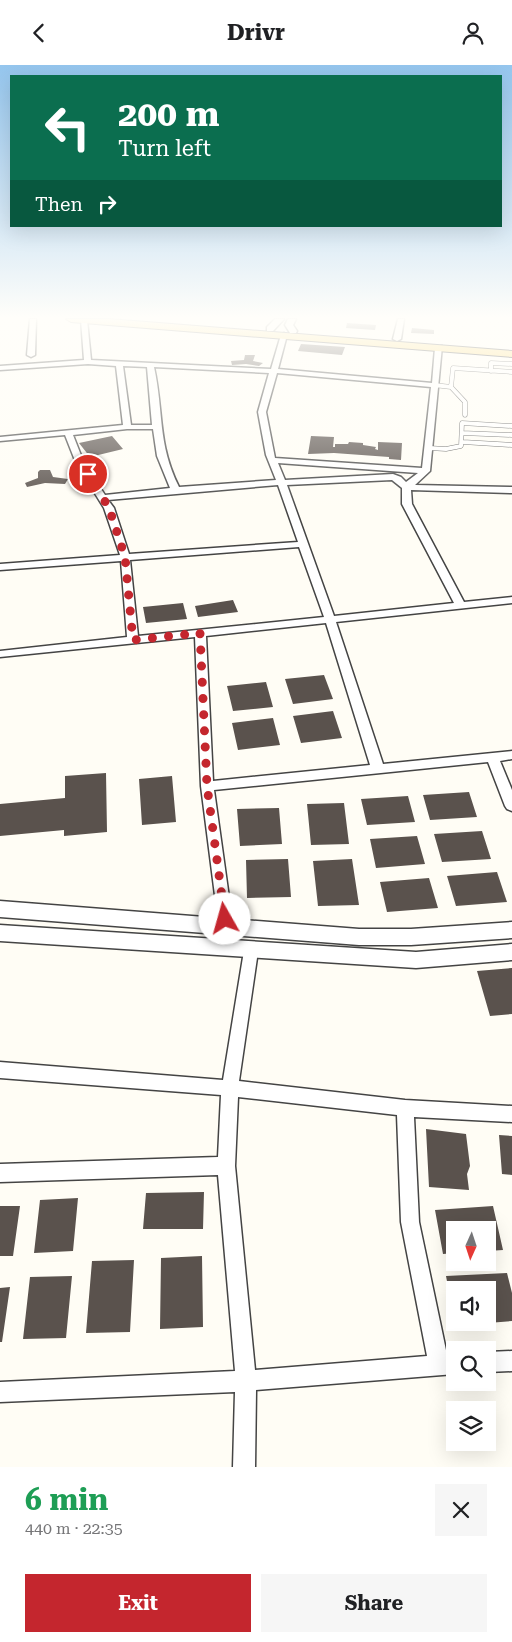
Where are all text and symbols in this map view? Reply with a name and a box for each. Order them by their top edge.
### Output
icon: back [25,19,53,47]
icon: person [459,19,487,47]
text: Drivr [227,20,285,45]
text: 200 m [118,94,219,135]
icon: left [35,95,100,160]
text: Turn left [118,136,211,161]
icon: right [93,190,121,218]
text: Then [35,193,83,216]
pin [67,453,109,495]
icon: arrive [74,460,102,488]
position arrow [198,892,250,944]
north arrow [446,1221,496,1271]
map controls [446,1221,496,1451]
button: sound [446,1281,496,1331]
button: search [446,1341,496,1391]
button: layers [446,1401,496,1451]
text: 6 min [25,1482,108,1517]
button: close [435,1484,487,1536]
text: 440 m · 22:35 [25,1519,123,1538]
button: Exit [25,1574,251,1632]
button: Share [261,1574,487,1632]

